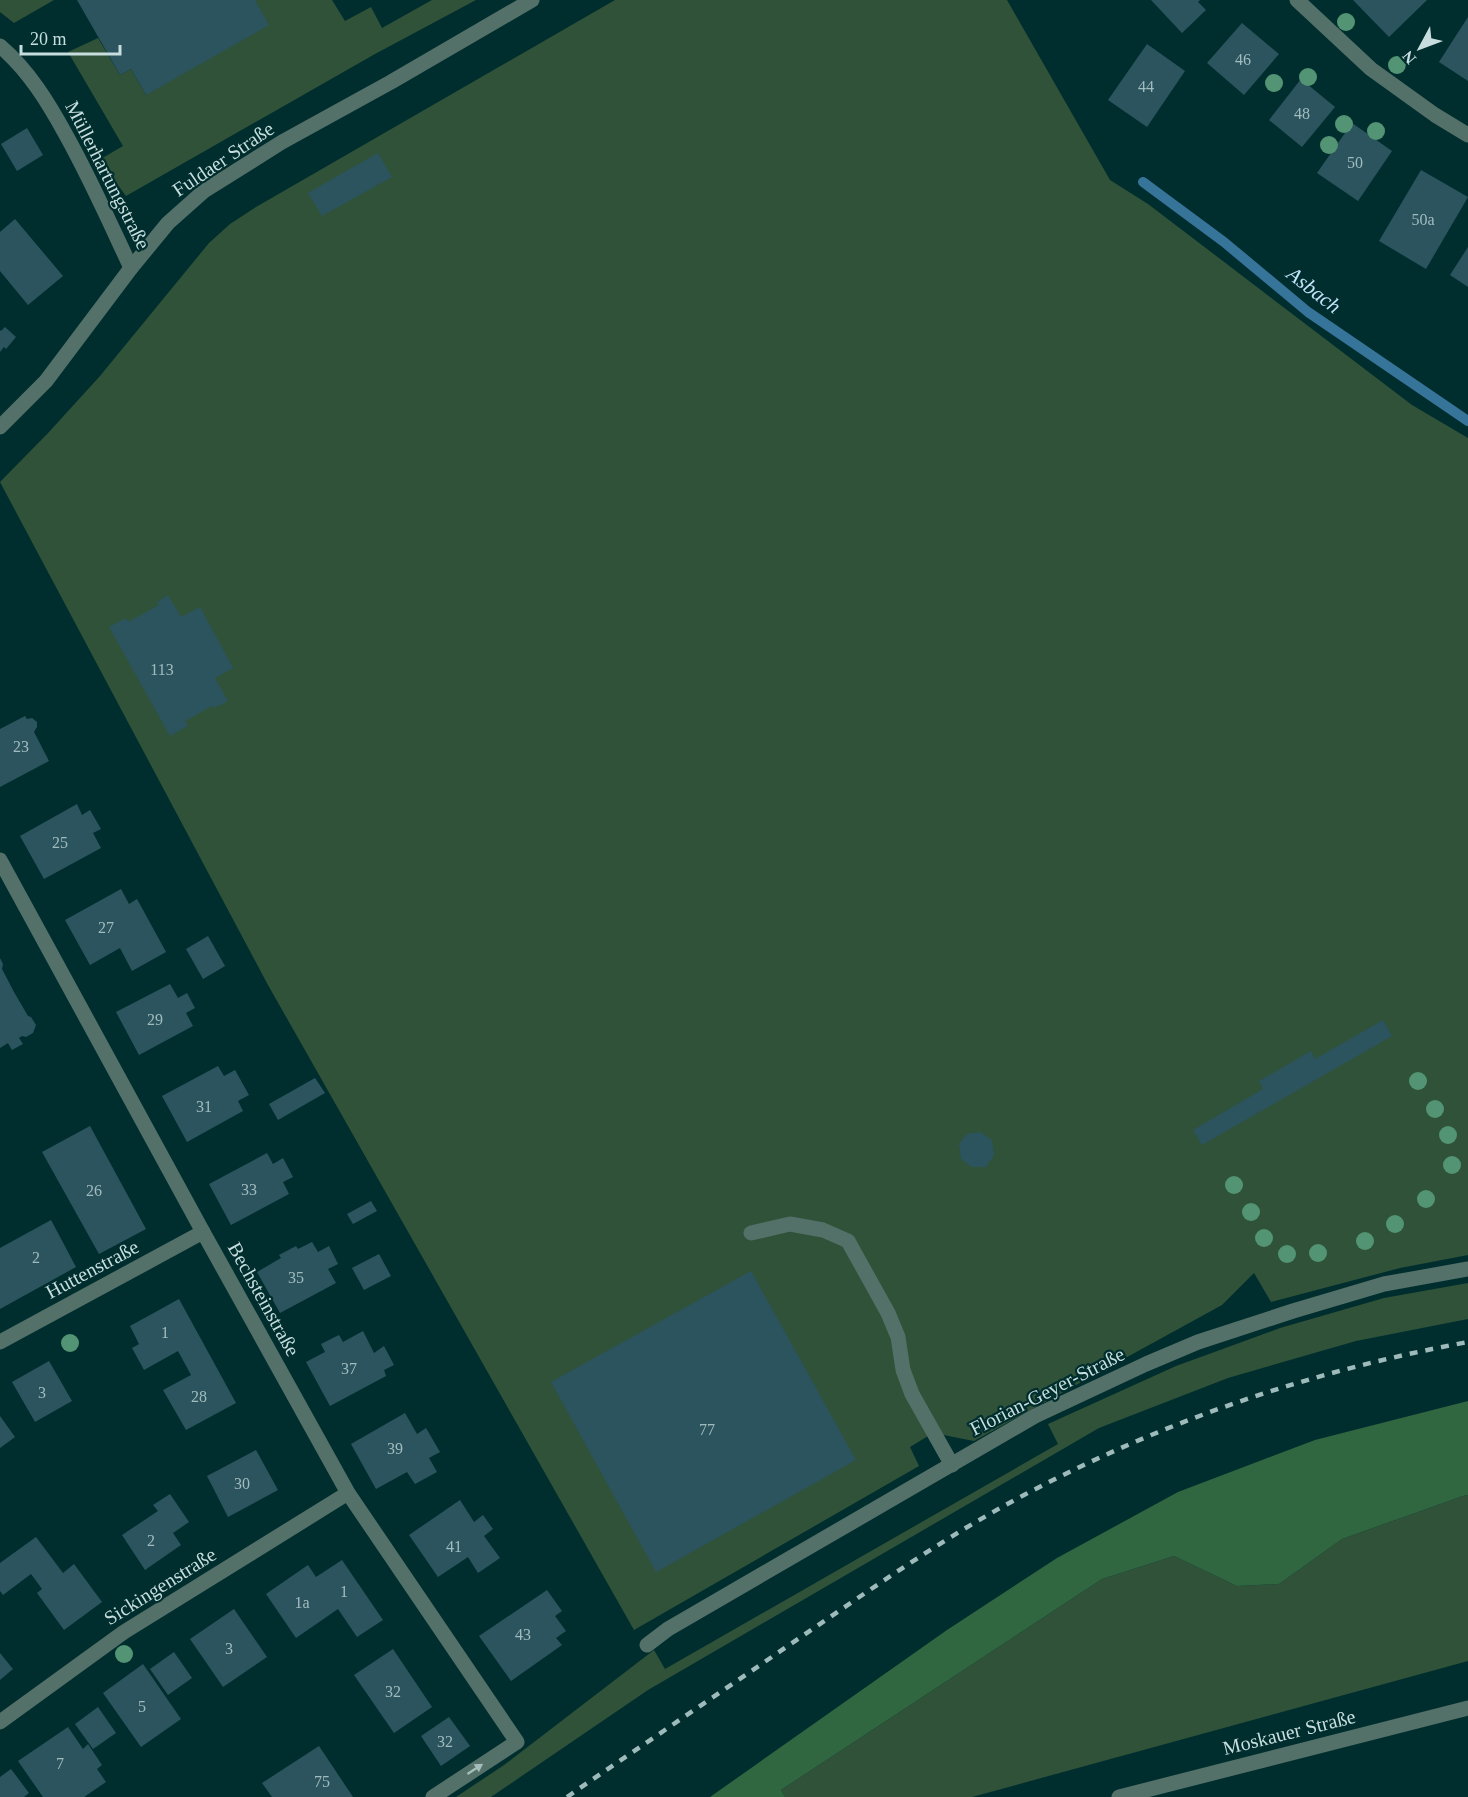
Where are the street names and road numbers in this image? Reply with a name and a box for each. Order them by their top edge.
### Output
street label: Müllerhartungstraße [60,97,155,253]
street label: Fuldaer Straße [168,117,278,201]
street label: Huttenstraße [42,1235,142,1303]
street label: Bechsteinstraße [224,1238,304,1360]
street label: Florian-Geyer-Straße [966,1342,1129,1440]
street label: Sickingenstraße [100,1543,221,1630]
street label: Moskauer Straße [1220,1705,1358,1759]

